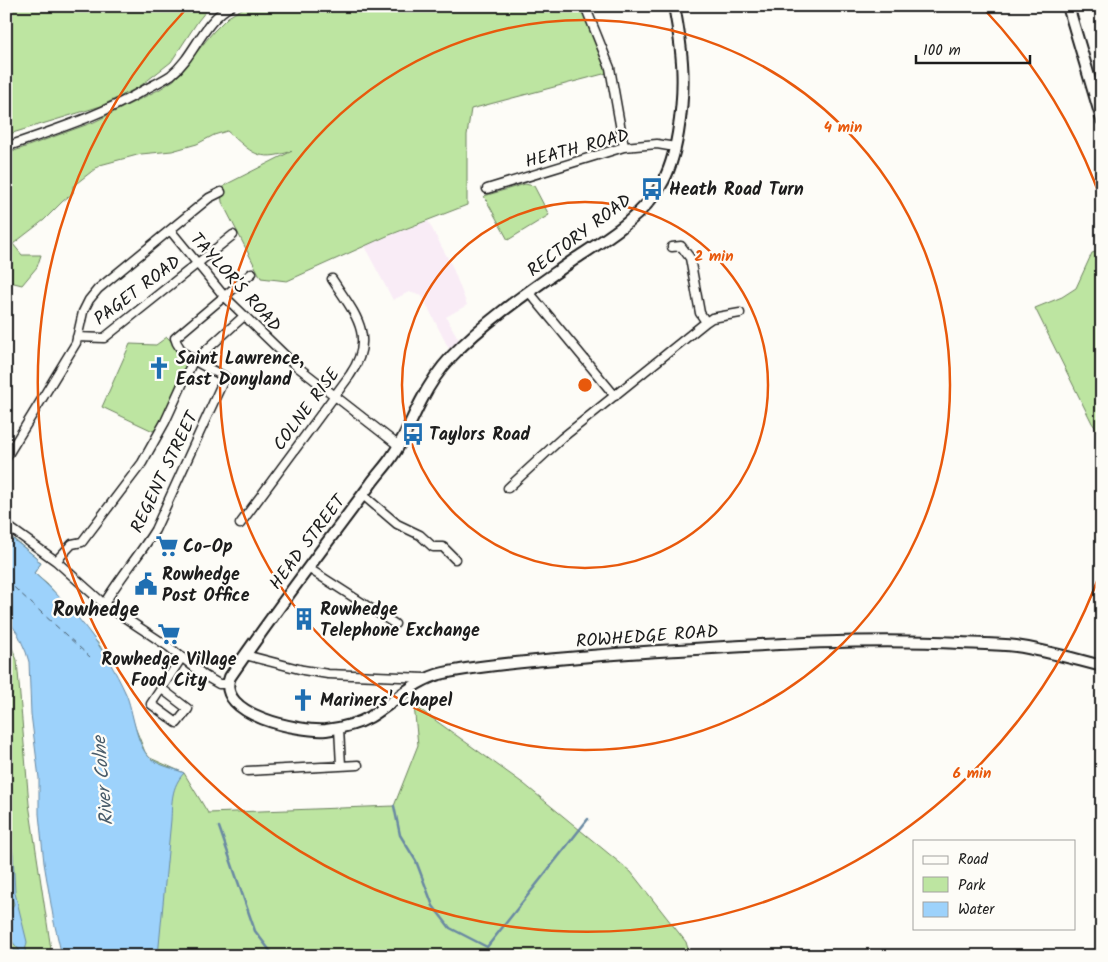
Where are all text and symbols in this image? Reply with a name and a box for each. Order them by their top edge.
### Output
scale bar [916,32,1029,64]
text: 100 m [923,39,961,63]
text: 4 min [824,116,862,140]
street label: HEATH ROAD [522,122,633,177]
bus stop icon: Heath Road Turn [639,176,665,202]
place label: Heath Road Turn [669,176,804,205]
street label: RECTORY ROAD [521,187,639,285]
street label: TAYLOR'S ROAD [182,227,288,340]
text: 2 min [694,245,734,269]
street label: PAGET ROAD [88,248,188,334]
place label: Saint Lawrence, East Donyland [176,345,304,395]
church icon: Saint Lawrence, East Donyland [146,355,172,381]
street label: COLNE RISE [266,362,348,458]
centre of rings [576,376,594,394]
street label: REGENT STREET [123,406,208,538]
bus stop icon: Taylors Road [400,421,426,447]
place label: Taylors Road [429,421,530,450]
street label: HEAD STREET [263,488,355,597]
supermarket icon: Co-Op [154,533,180,559]
place label: Co-Op [183,533,233,562]
place label: Rowhedge Post Office [162,561,250,611]
public building icon: Rowhedge Post Office [133,571,159,597]
district label: Rowhedge [53,595,139,627]
place label: Rowhedge Telephone Exchange [320,596,480,646]
building icon: Rowhedge Telephone Exchange [291,606,317,632]
street label: ROWHEDGE ROAD [575,618,720,657]
supermarket icon: Rowhedge Village Food City [156,621,182,647]
place label: Rowhedge Village Food City [101,646,237,696]
church icon: Mariners' Chapel [290,687,316,713]
place label: Mariners' Chapel [320,687,452,716]
water label: River Colne [85,733,123,827]
text: 6 min [953,762,991,786]
legend [913,840,1076,930]
text: Road [958,848,989,872]
text: Park [958,874,986,898]
text: Water [958,898,995,922]

